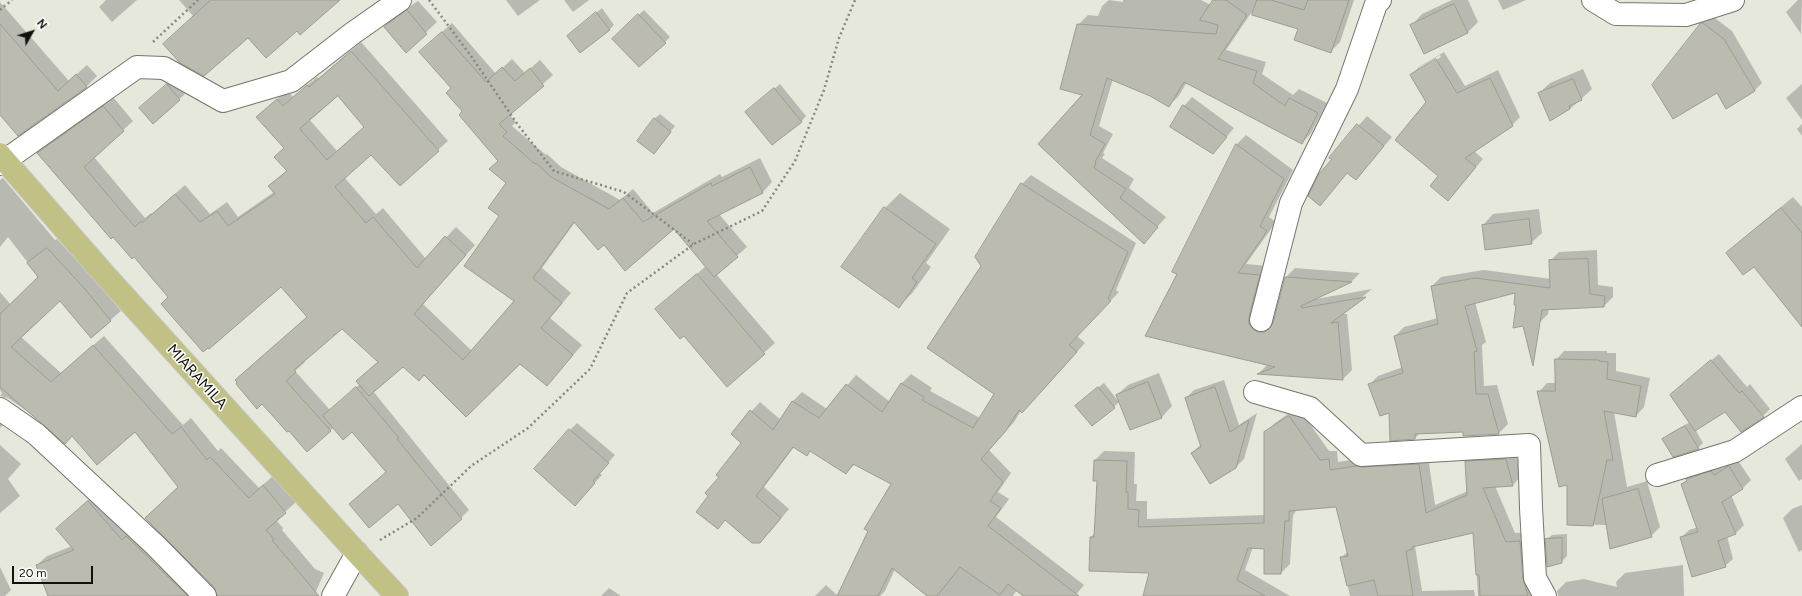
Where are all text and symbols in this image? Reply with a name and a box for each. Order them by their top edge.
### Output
north arrow [12,12,52,52]
text: N [34,17,49,32]
street label: MIARAMILA [163,341,231,413]
scale bar [14,558,95,584]
text: 20 m [19,566,47,580]

